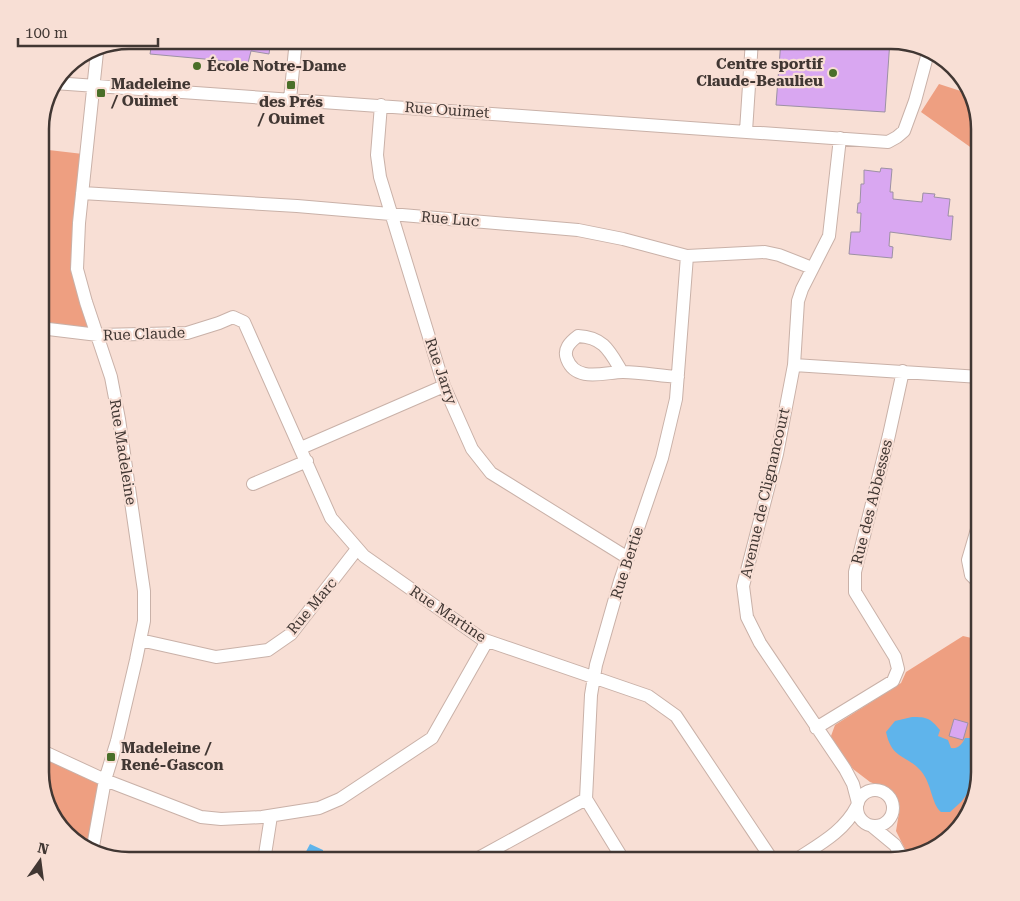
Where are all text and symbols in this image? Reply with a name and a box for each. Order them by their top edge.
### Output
scale bar [18,15,158,47]
text: 100 m [25,24,68,42]
place label: Centre sportif Claude-Beaulieu [696,55,824,90]
place label: École Notre-Dame [207,56,346,75]
marker: École Notre-Dame [191,60,203,72]
marker: Centre sportif Claude-Beaulieu [827,67,839,79]
place label: Madeleine / Ouimet [110,75,191,110]
marker: des Prés / Ouimet [285,79,297,91]
marker: Madeleine / Ouimet [95,87,107,99]
place label: des Prés / Ouimet [256,93,325,128]
street label: Rue Ouimet [404,98,490,122]
street label: Rue Luc [420,207,480,231]
street label: Rue Claude [103,324,185,344]
street label: Rue Jarry [421,335,461,407]
street label: Rue Madeleine [106,398,140,506]
street label: Avenue de Clignancourt [737,406,793,580]
street label: Rue des Abbesses [848,438,896,566]
street label: Rue Bertie [607,525,647,601]
street label: Rue Marc [283,574,341,638]
street label: Rue Martine [406,582,490,646]
place label: Madeleine / René-Gascon [121,739,223,774]
marker: Madeleine / René-Gascon [105,751,117,763]
north arrow [15,836,65,886]
text: N [36,839,51,858]

